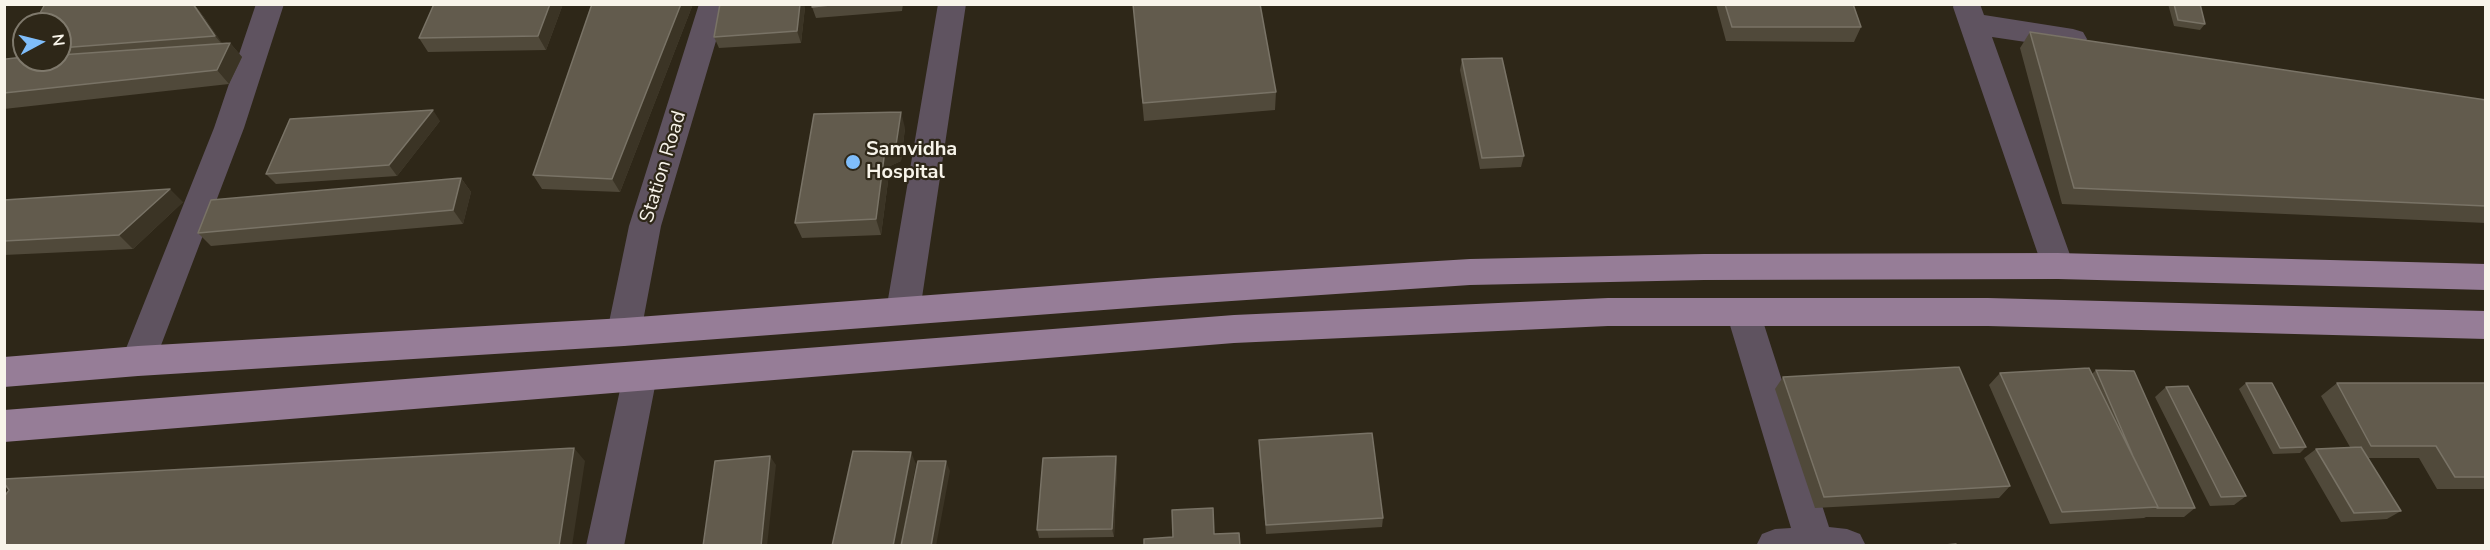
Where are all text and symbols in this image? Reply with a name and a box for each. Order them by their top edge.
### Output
north arrow [12,12,72,72]
text: N [46,33,70,47]
street label: Station Road [636,108,692,226]
place label: Samvidha Hospital [866,138,957,185]
marker: Samvidha Hospital [844,153,862,171]

